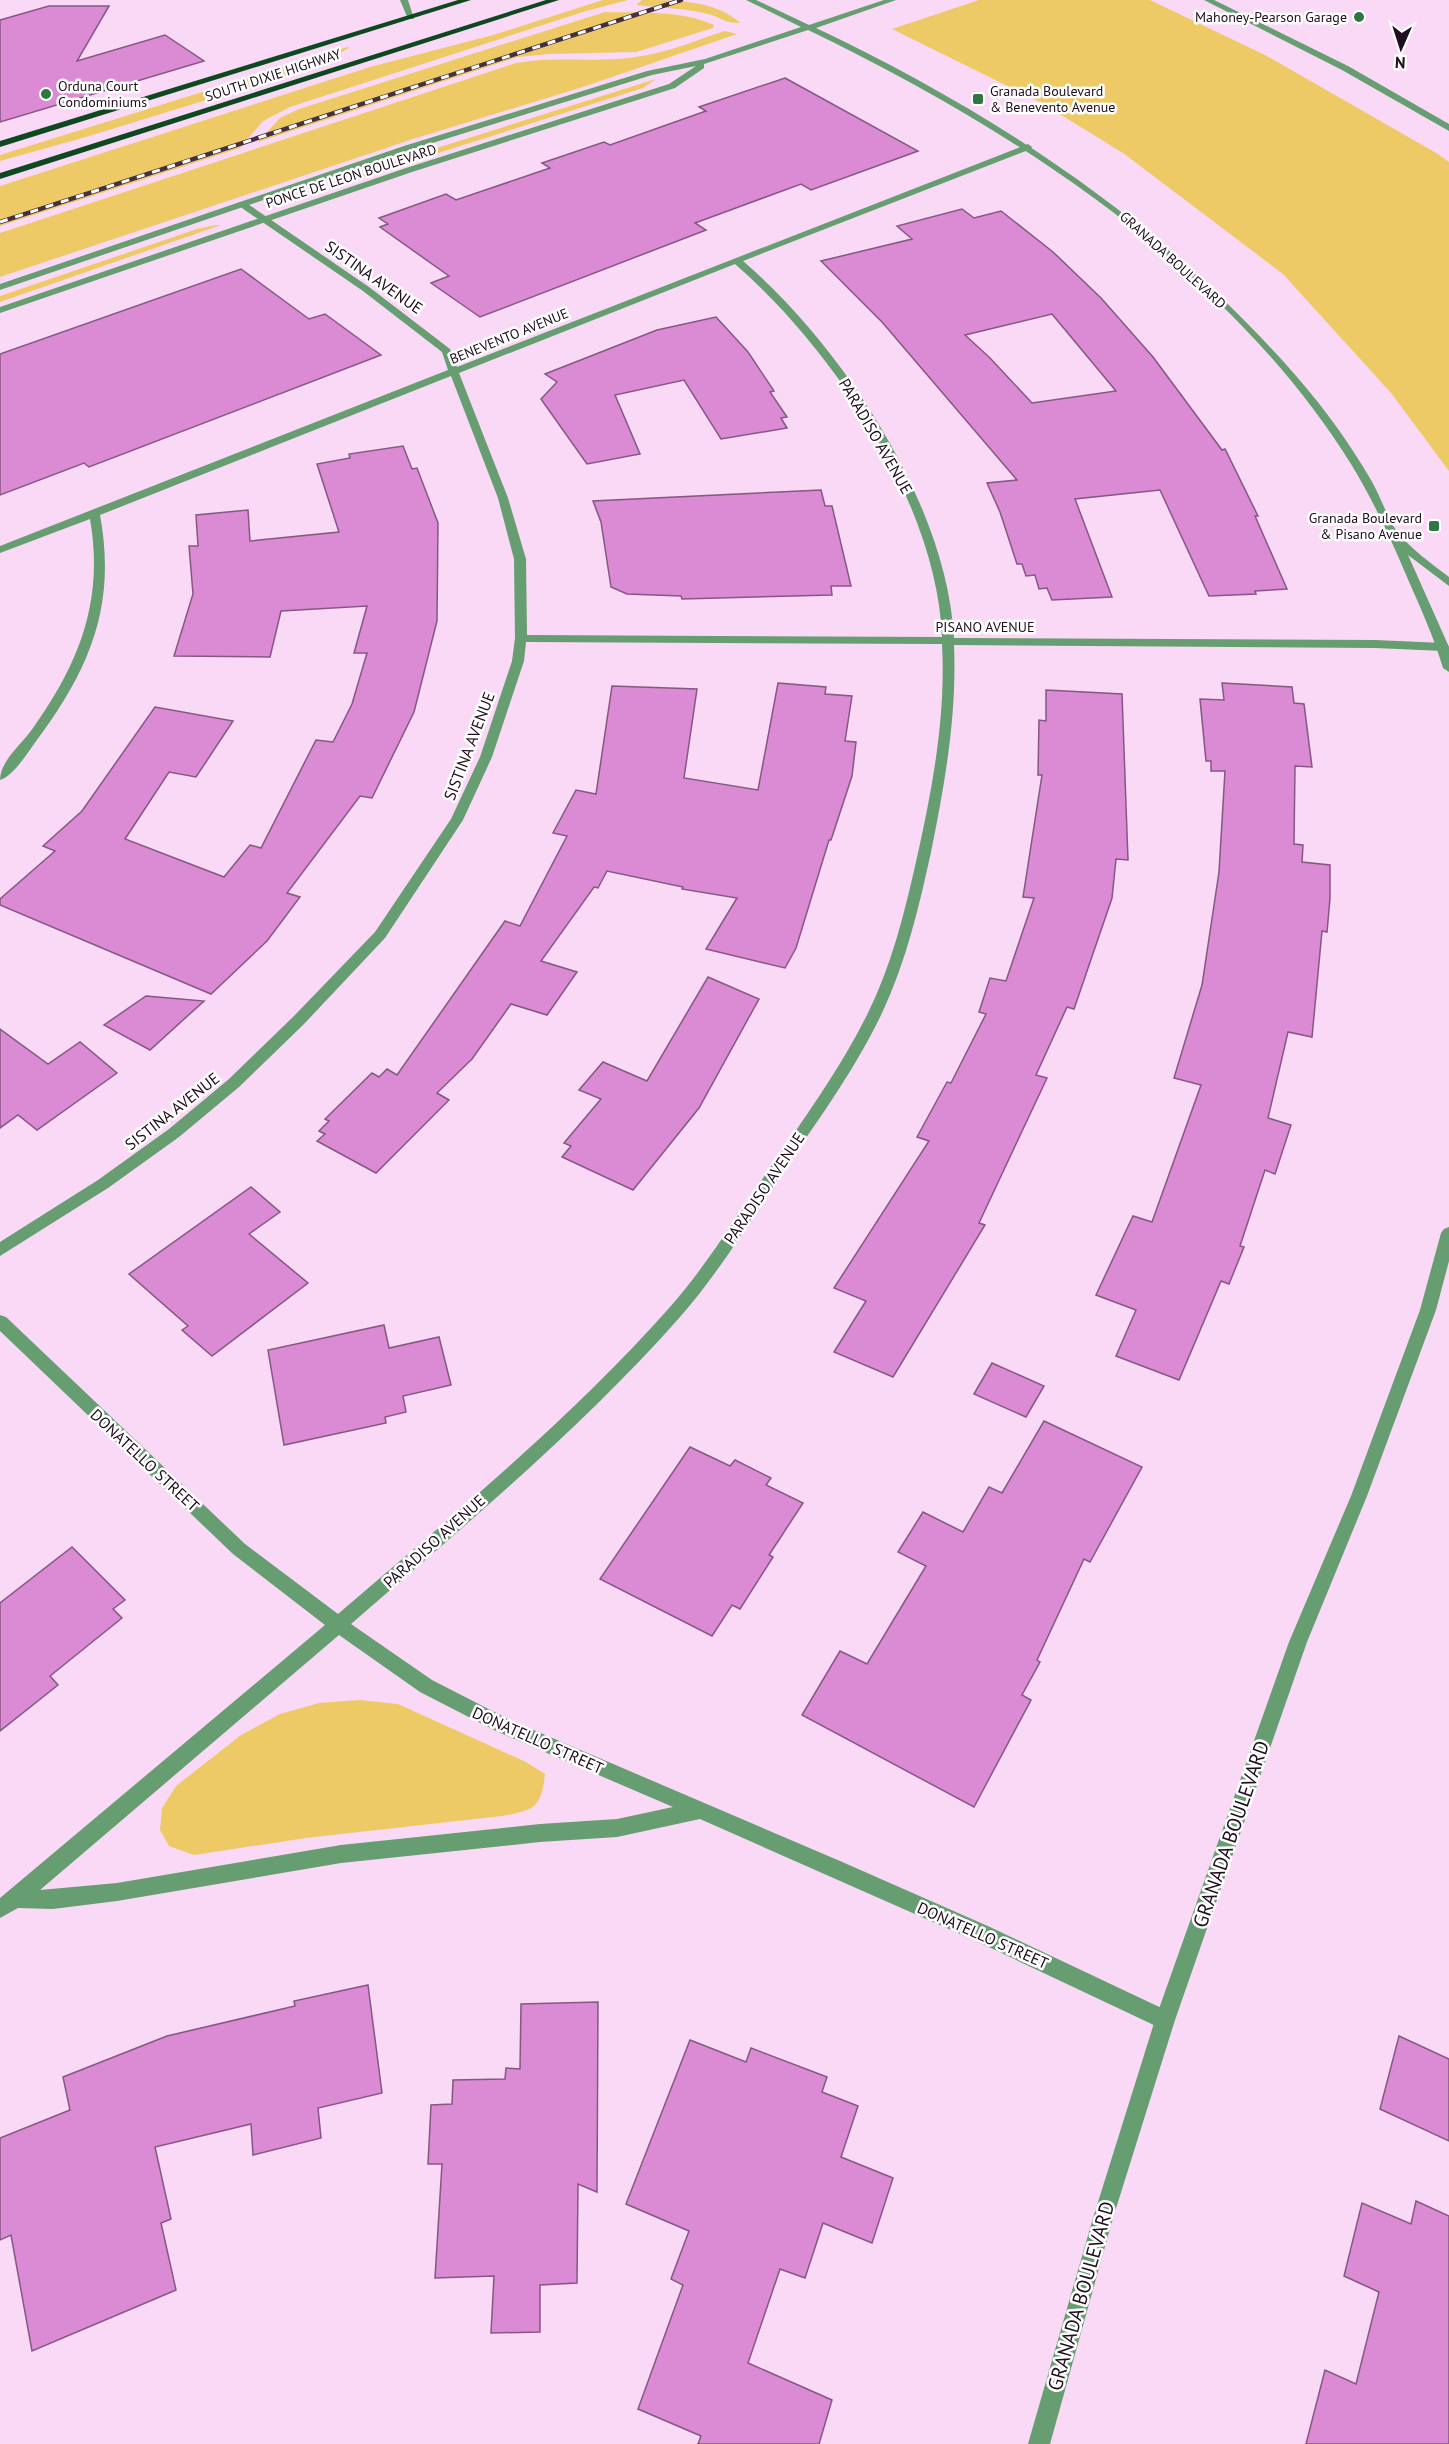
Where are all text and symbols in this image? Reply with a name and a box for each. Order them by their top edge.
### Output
place label: Mahoney-Pearson Garage [1195,8,1347,26]
marker: Mahoney-Pearson Garage [1352,10,1366,24]
north arrow [1371,18,1431,78]
street label: SOUTH DIXIE HIGHWAY [203,44,343,105]
text: N [1394,53,1406,73]
place label: Orduna Court Condominiums [58,77,147,111]
place label: Granada Boulevard & Benevento Avenue [990,82,1115,116]
marker: Orduna Court Condominiums [39,87,53,101]
marker: Granada Boulevard & Benevento Avenue [971,92,985,106]
street label: PONCE DE LEON BOULEVARD [263,140,439,212]
street label: GRANADA BOULEVARD [1116,207,1230,313]
street label: SISTINA AVENUE [321,236,427,318]
street label: BENEVENTO AVENUE [447,304,571,368]
street label: PARADISO AVENUE [835,375,917,497]
place label: Granada Boulevard & Pisano Avenue [1309,509,1422,543]
marker: Granada Boulevard & Pisano Avenue [1427,519,1441,533]
street label: PISANO AVENUE [936,618,1034,636]
street label: SISTINA AVENUE [439,689,499,803]
street label: SISTINA AVENUE [121,1068,223,1154]
street label: PARADISO AVENUE [719,1128,809,1248]
street label: DONATELLO STREET [86,1404,204,1516]
street label: PARADISO AVENUE [379,1490,489,1592]
street label: DONATELLO STREET [469,1702,607,1778]
street label: GRANADA BOULEVARD [1187,1737,1275,1931]
street label: DONATELLO STREET [914,1897,1052,1973]
street label: GRANADA BOULEVARD [1042,2198,1120,2394]

